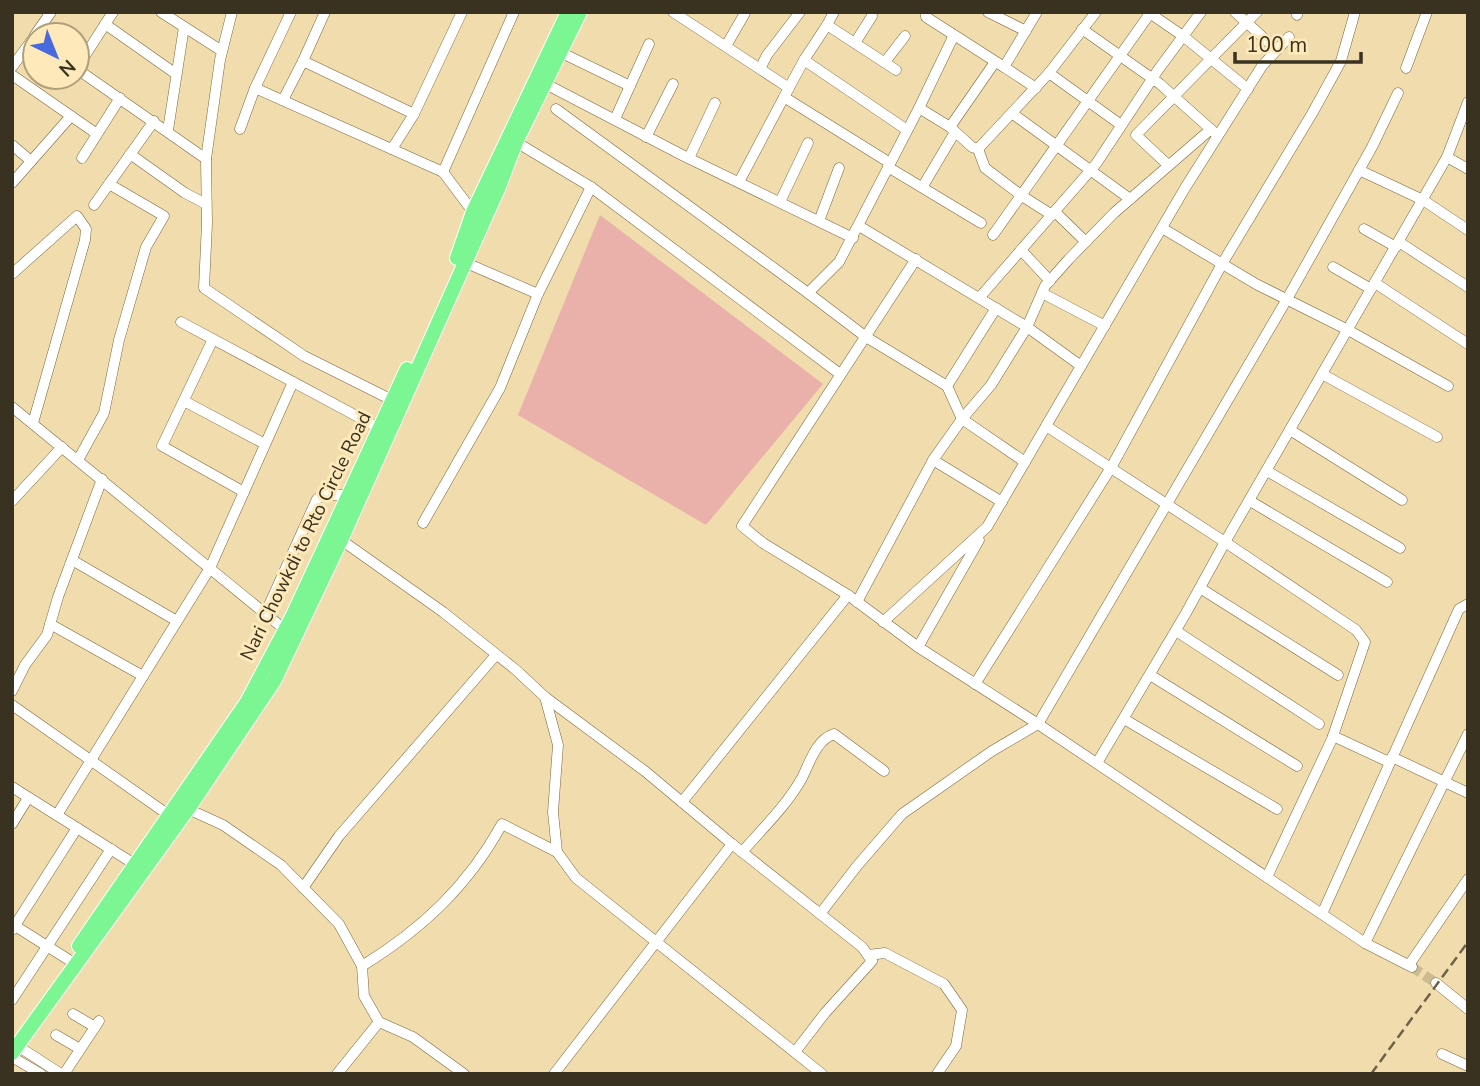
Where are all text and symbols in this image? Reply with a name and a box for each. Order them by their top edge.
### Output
north arrow [21,21,91,91]
scale bar [1235,21,1361,65]
text: 100 m [1246,31,1307,59]
text: N [53,53,81,82]
street label: Nari Chowkdi to Rto Circle Road [234,407,378,665]

